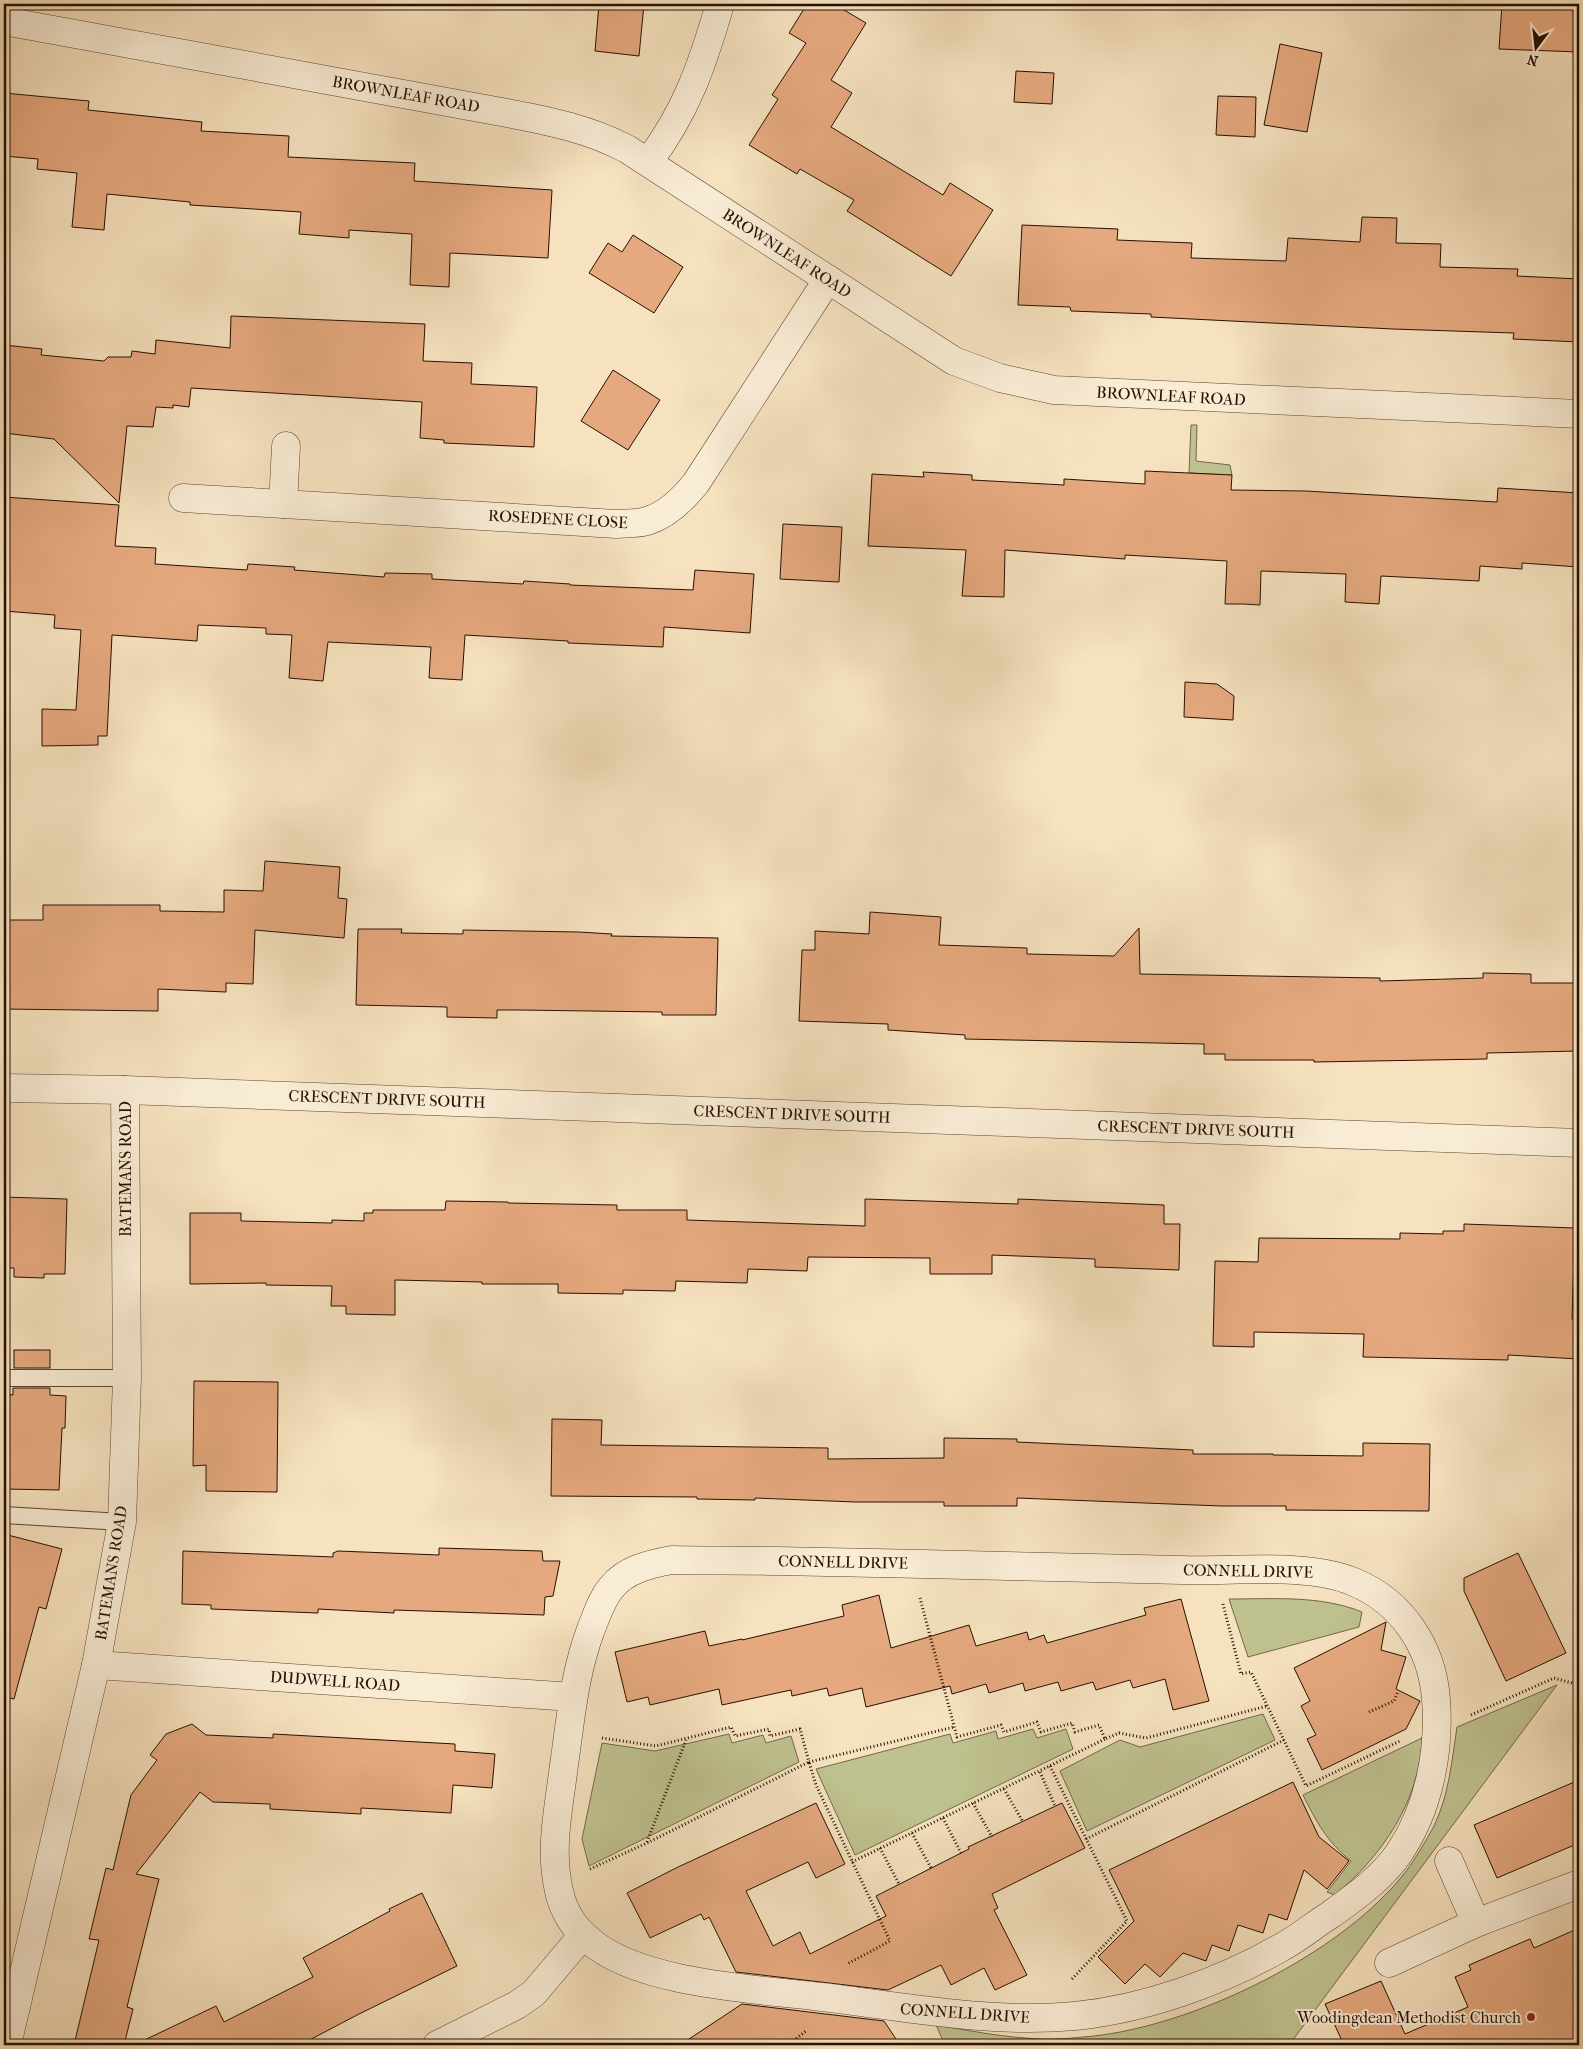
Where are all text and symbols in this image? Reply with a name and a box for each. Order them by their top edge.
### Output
north arrow [1510,22,1560,72]
text: N [1525,50,1540,70]
street label: BROWNLEAF ROAD [331,72,481,116]
street label: BROWNLEAF ROAD [719,204,855,302]
street label: BROWNLEAF ROAD [1096,383,1246,409]
street label: ROSEDENE CLOSE [488,506,629,532]
street label: CRESCENT DRIVE SOUTH [288,1086,486,1112]
street label: BATEMANS ROAD [116,1101,135,1237]
street label: CRESCENT DRIVE SOUTH [693,1101,891,1127]
street label: CRESCENT DRIVE SOUTH [1097,1116,1295,1142]
street label: BATEMANS ROAD [91,1504,131,1642]
street label: CONNELL DRIVE [778,1551,908,1573]
street label: CONNELL DRIVE [1183,1560,1313,1582]
street label: DUDWELL ROAD [269,1667,401,1695]
street label: CONNELL DRIVE [899,1999,1031,2027]
place label: Woodingdean Methodist Church [1296,2008,1521,2027]
marker: Woodingdean Methodist Church [1525,2011,1537,2023]

